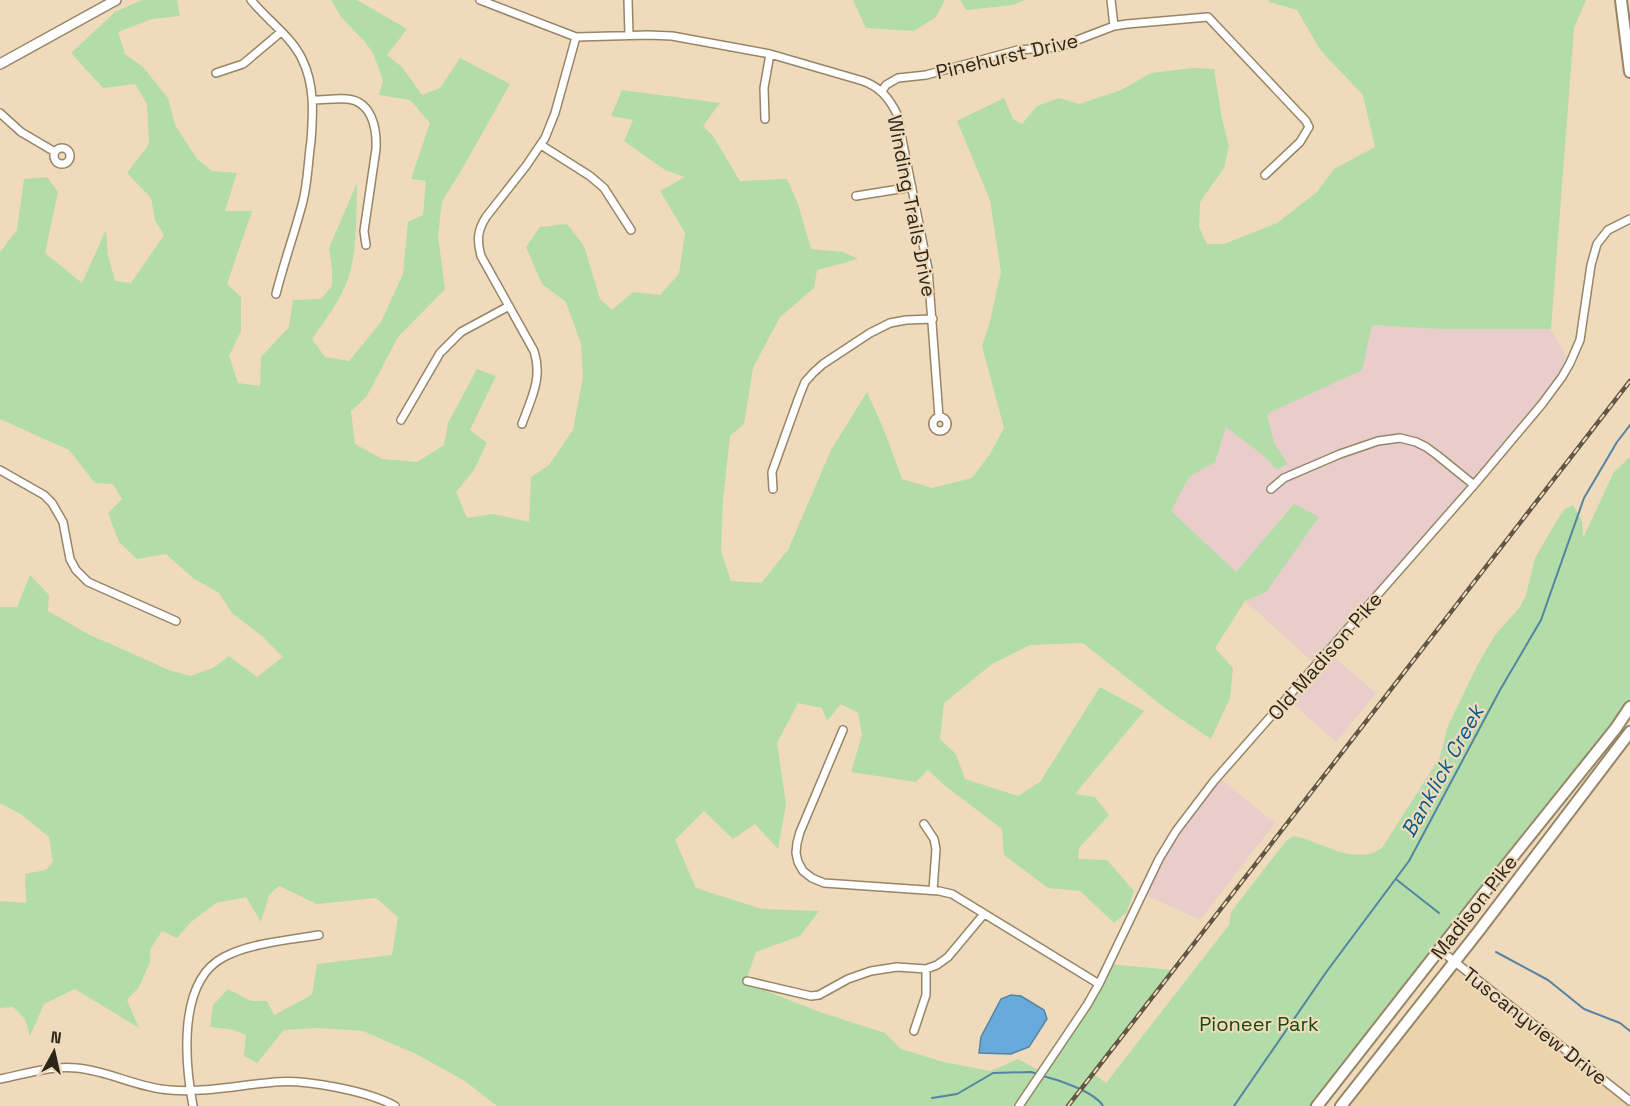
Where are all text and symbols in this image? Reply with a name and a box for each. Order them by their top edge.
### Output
street label: Pinehurst Drive [933,27,1081,85]
street label: Winding Trails Drive [882,113,942,299]
street label: Old Madison Pike [1262,586,1388,726]
water label: Banklick Creek [1395,698,1491,842]
street label: Madison Pike [1425,850,1523,964]
street label: Tuscanyview Drive [1457,961,1613,1091]
park label: Pioneer Park [1199,1011,1319,1037]
north arrow [24,1022,84,1082]
text: N [49,1026,63,1049]

